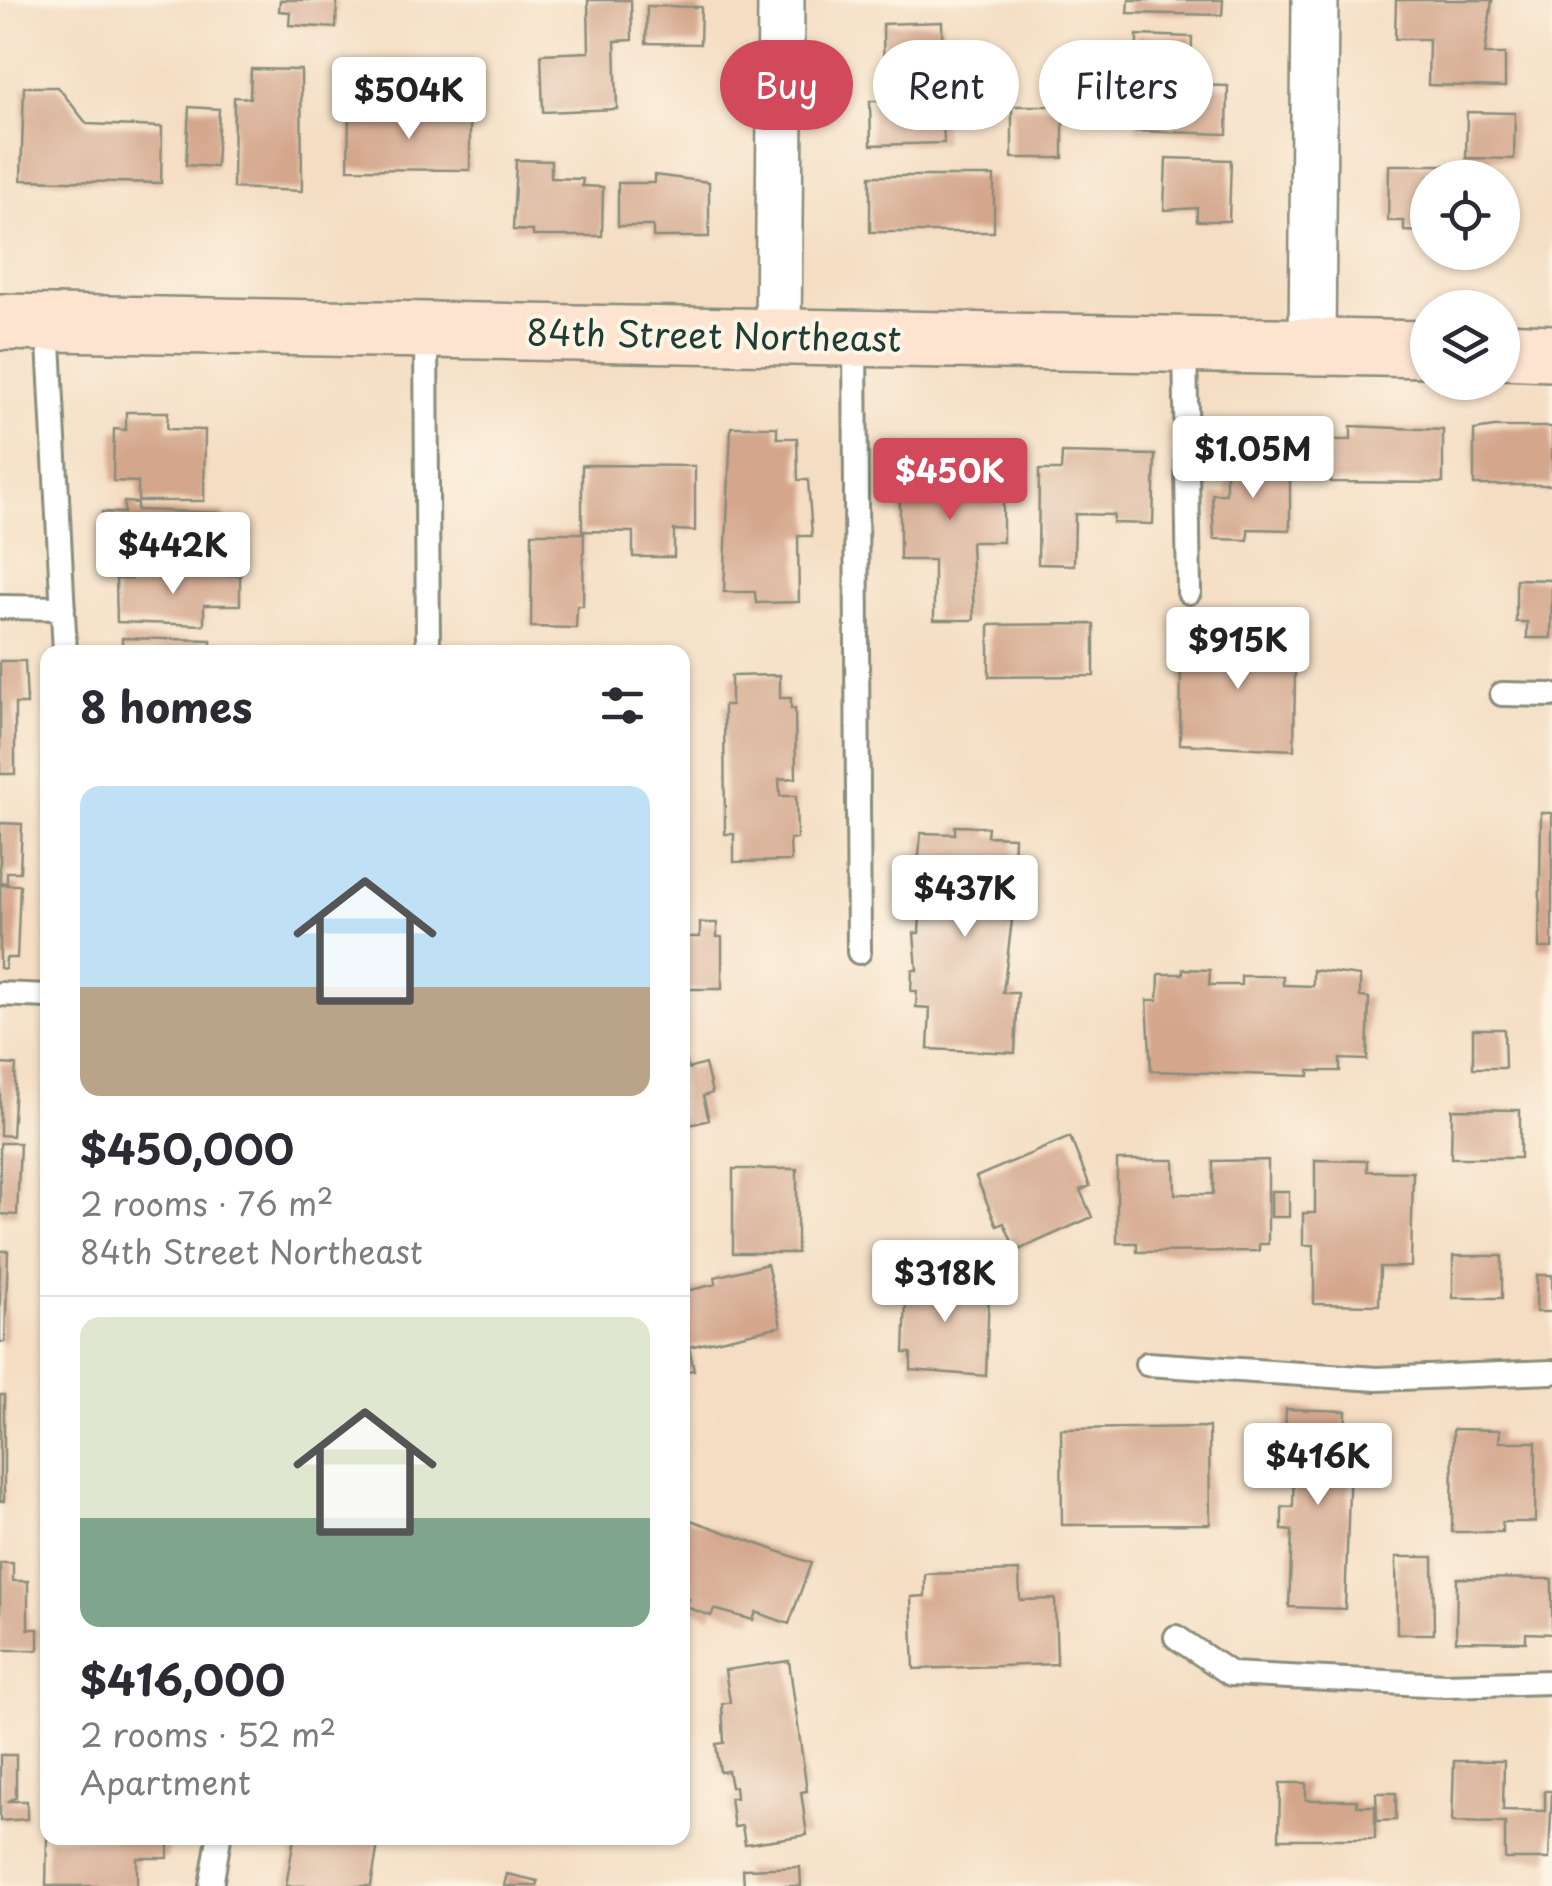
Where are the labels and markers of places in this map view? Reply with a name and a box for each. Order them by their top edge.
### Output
pin: $504K [339,57,479,142]
pin: $1.05M [1172,416,1334,501]
pin: $450K [880,438,1020,523]
pin: $442K [103,512,243,597]
pin: $915K [1168,607,1308,692]
pin: $437K [895,855,1035,940]
pin: $318K [875,1240,1015,1325]
pin: $416K [1248,1423,1388,1508]

